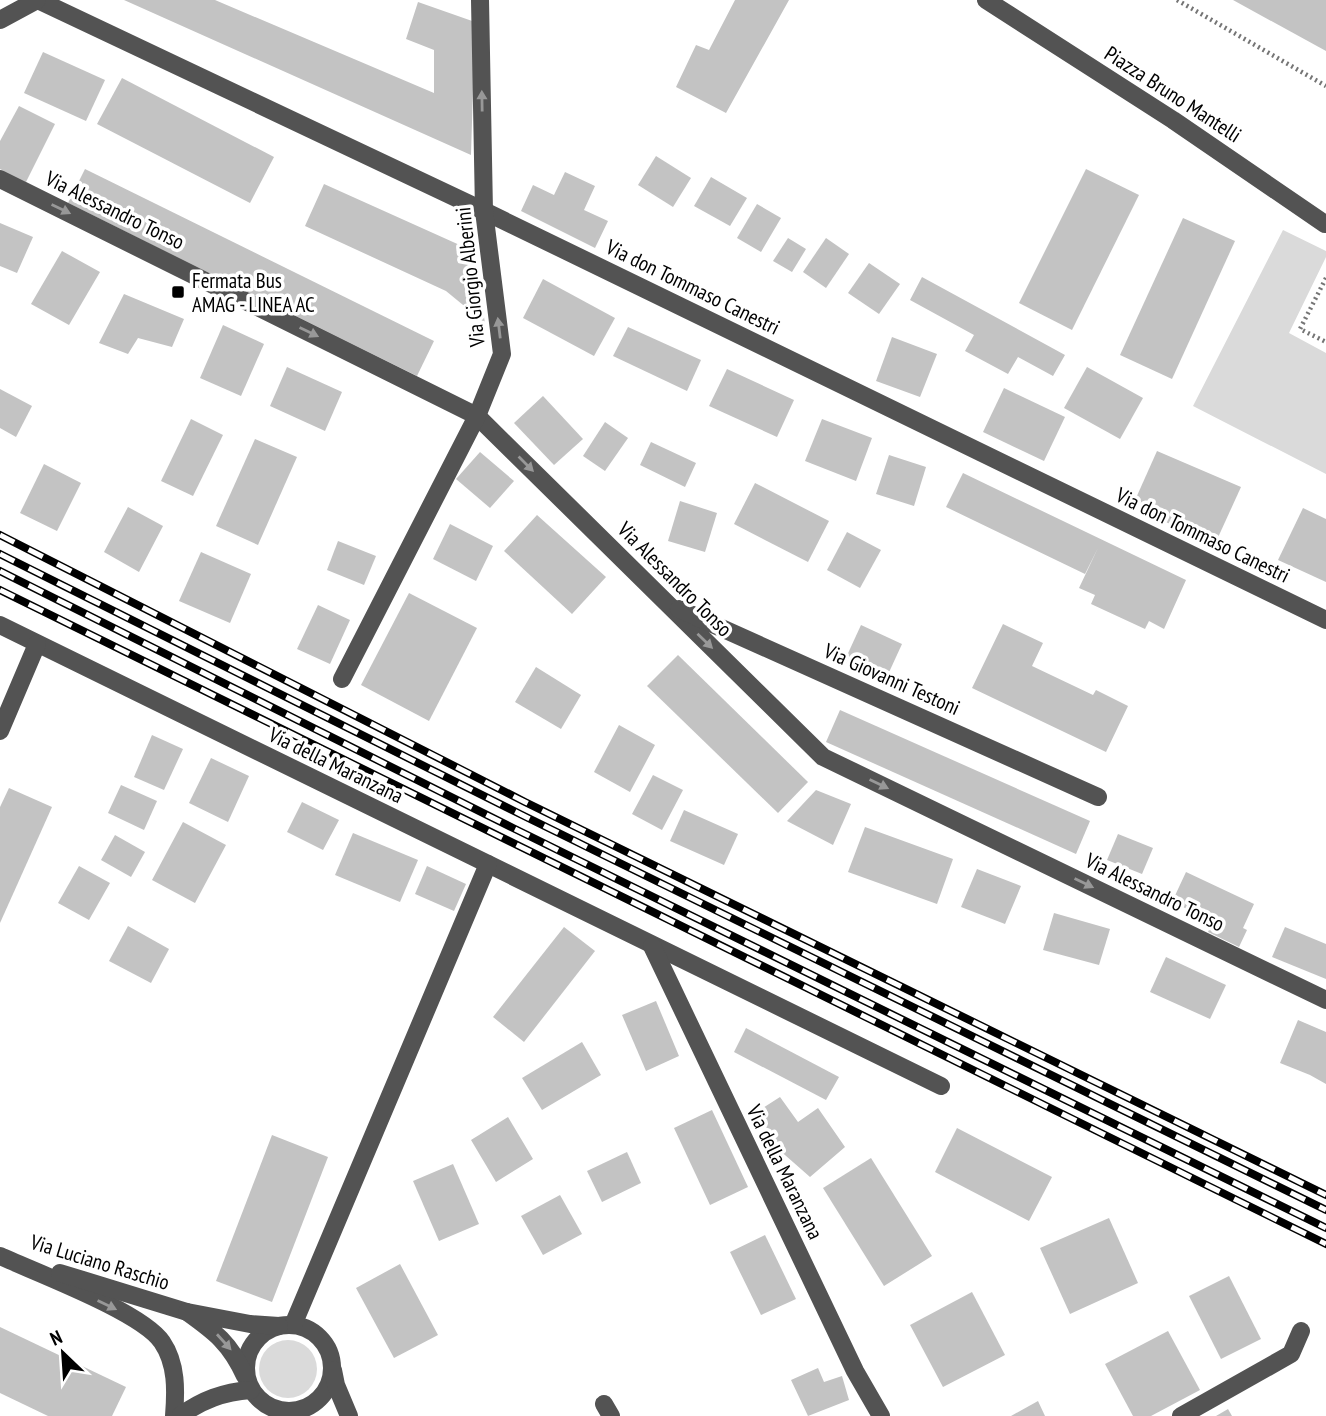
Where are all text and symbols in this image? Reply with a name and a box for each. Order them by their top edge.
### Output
street label: Piazza Bruno Mantelli [1100,40,1246,148]
one-way arrow [476,90,488,112]
street label: Via Alessandro Tonso [40,164,189,255]
one-way arrow [51,203,71,214]
street label: Via Giorgio Alberini [449,206,491,349]
street label: Via don Tommaso Canestri [601,233,784,341]
place label: Fermata Bus AMAG - LINEA AC [192,267,315,318]
marker: Fermata Bus AMAG - LINEA AC [170,284,186,300]
one-way arrow [493,317,504,339]
one-way arrow [299,326,319,337]
one-way arrow [517,455,534,471]
street label: Via don Tommaso Canestri [1111,481,1294,589]
street label: Via Alessandro Tonso [611,515,738,642]
one-way arrow [697,633,713,649]
street label: Via Giovanni Testoni [819,637,964,721]
street label: Via della Maranzana [263,720,408,809]
one-way arrow [869,778,889,789]
street label: Via Alessandro Tonso [1080,846,1229,937]
one-way arrow [1074,877,1094,888]
street label: Via della Maranzana [740,1099,829,1244]
street label: Via Luciano Raschio [26,1228,173,1296]
one-way arrow [97,1299,117,1311]
north arrow [28,1318,98,1388]
text: N [46,1325,66,1351]
one-way arrow [216,1333,232,1351]

